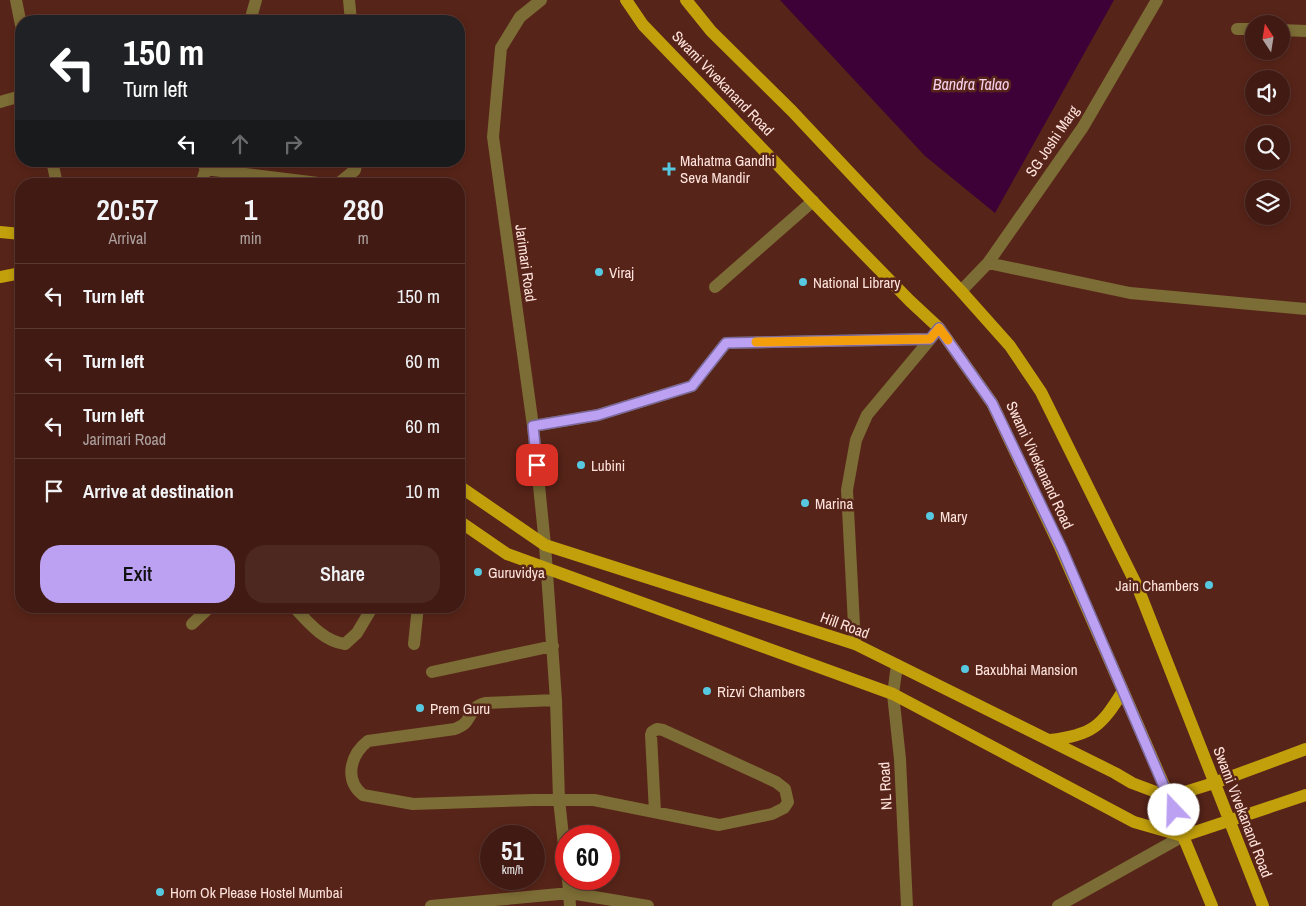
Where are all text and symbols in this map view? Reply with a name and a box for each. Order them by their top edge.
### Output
north arrow [1245,15,1290,60]
map controls [1245,15,1290,225]
street label: Swami Vivekanand Road [667,26,779,140]
text: 150 m [123,29,204,76]
icon: left [40,35,105,100]
button: sound [1245,70,1290,115]
water label: Bandra Talao [933,73,1009,95]
text: Turn left [123,74,188,104]
street label: SG Joshi Marg [1020,101,1084,181]
button: search [1245,125,1290,170]
icon: left [173,130,201,158]
icon: ahead [226,130,254,158]
icon: right [279,130,307,158]
place label: Mahatma Gandhi Seva Mandir [680,150,775,188]
marker: Mahatma Gandhi Seva Mandir [662,162,676,176]
button: layers [1245,180,1290,225]
text: 20:57 [96,189,159,229]
text: 1 [244,189,258,229]
text: 280 [343,189,384,229]
street label: Jarimari Road [510,223,542,303]
text: Arrival [108,227,146,249]
text: min [240,227,262,249]
text: m [358,227,369,249]
place label: Viraj [609,262,634,283]
marker: Viraj [593,266,605,278]
place label: National Library [813,272,901,293]
marker: National Library [797,276,809,288]
icon: left [40,282,68,310]
text: Turn left [83,283,144,309]
text: 150 m [397,283,440,309]
icon: left [40,347,68,375]
text: Turn left [83,348,144,374]
text: 60 m [405,348,440,374]
street label: Swami Vivekanand Road [1001,398,1079,532]
text: Turn left [83,402,144,428]
icon: left [40,412,68,440]
text: 60 m [405,413,440,439]
text: Jarimari Road [83,428,166,450]
pin [516,444,558,486]
icon: arrive [523,451,551,479]
place label: Lubini [591,455,625,476]
marker: Lubini [575,459,587,471]
icon: arrive [40,477,68,505]
text: Arrive at destination [83,478,234,504]
text: 10 m [405,478,440,504]
place label: Marina [815,493,853,514]
marker: Marina [799,497,811,509]
place label: Mary [940,506,968,527]
marker: Mary [924,510,936,522]
button: Exit [40,545,235,603]
button: Share [245,545,440,603]
place label: Guruvidya [488,562,545,583]
marker: Guruvidya [472,566,484,578]
place label: Jain Chambers [1116,575,1199,596]
marker: Jain Chambers [1203,579,1215,591]
street label: Hill Road [818,606,872,644]
place label: Baxubhai Mansion [975,659,1078,680]
marker: Baxubhai Mansion [959,663,971,675]
place label: Rizvi Chambers [717,681,805,702]
marker: Rizvi Chambers [701,685,713,697]
place label: Prem Guru [430,698,490,719]
marker: Prem Guru [414,702,426,714]
street label: Swami Vivekanand Road [1208,744,1278,880]
street label: NL Road [873,761,897,811]
position arrow [1147,783,1199,835]
speed limit sign: 60 [555,825,620,890]
text: 51 [501,834,524,868]
text: km/h [502,862,523,878]
place label: Horn Ok Please Hostel Mumbai [170,882,343,903]
marker: Horn Ok Please Hostel Mumbai [154,886,166,898]

